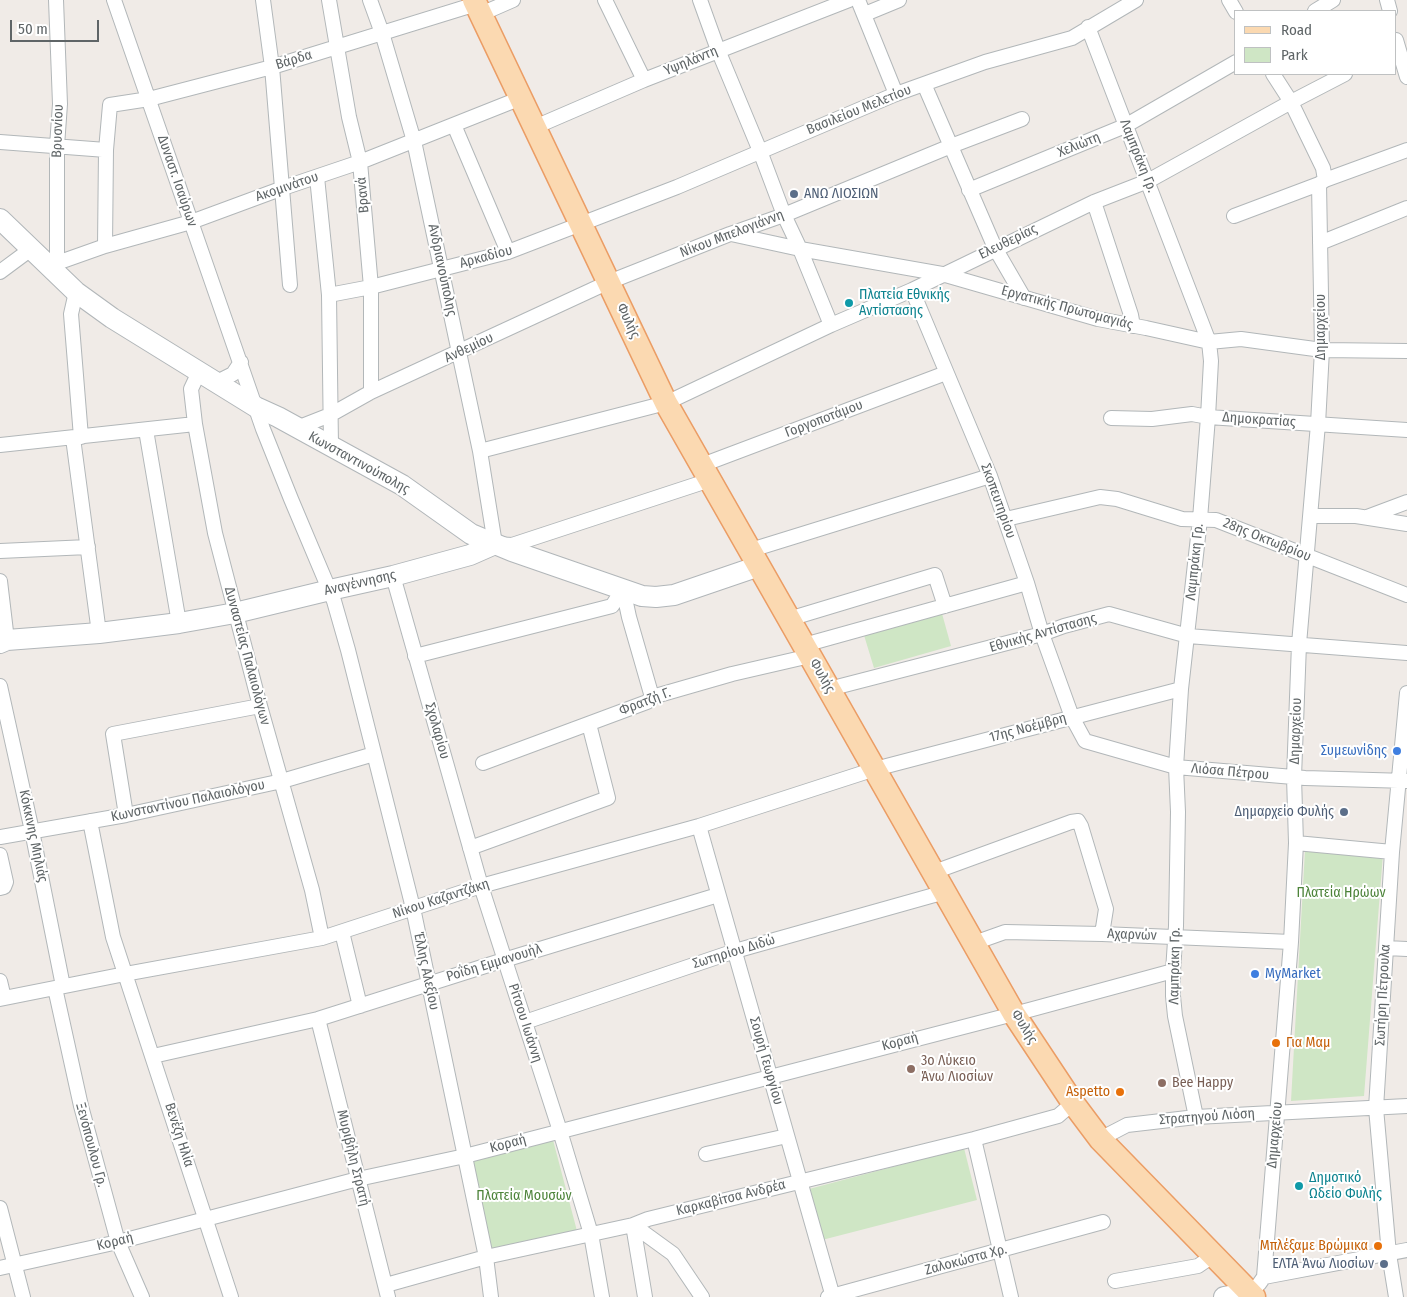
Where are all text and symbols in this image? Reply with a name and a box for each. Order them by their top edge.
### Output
scale bar [12,10,101,42]
legend [1234,10,1397,75]
text: 50 m [18,20,48,38]
text: Road [1281,21,1312,39]
street label: Υψηλάντη [662,43,720,79]
text: Park [1281,46,1308,64]
street label: Βάρδα [274,47,314,73]
street label: Βασιλείου Μελετίου [804,81,914,139]
street label: Βρυσνίου [49,104,67,158]
street label: Λαμπράκη Γρ. [1116,117,1160,195]
street label: Χελιώτη [1055,129,1103,161]
street label: Δυναστ. Ισαύρων [153,133,201,229]
street label: Ακομινάτου [253,168,321,206]
street label: Βρανά [353,176,373,214]
place label: ΑΝΩ ΛΙΟΣΙΩΝ [804,186,879,202]
marker: ΑΝΩ ΛΙΟΣΙΩΝ [788,188,800,200]
street label: Νίκου Μπελογιάννη [678,206,786,262]
street label: Ελευθερίας [976,221,1040,263]
street label: Ανδριανούπολης [424,222,460,318]
street label: Αρκαδίου [458,242,514,272]
street label: Εργατικής Πρωτομαγιάς [999,282,1135,334]
place label: Πλατεία Εθνικής Αντίστασης [859,287,950,320]
street label: Δημαρχείου [1313,294,1329,360]
marker: Πλατεία Εθνικής Αντίστασης [843,297,855,309]
street label: Φυλής [613,301,643,341]
street label: Ανθεμίου [442,329,496,367]
street label: Γοργοποτάμου [783,396,865,442]
street label: Δημοκρατίας [1222,409,1296,431]
street label: Κωνσταντινούπολης [305,428,413,498]
street label: Σκοπευτηρίου [977,461,1019,541]
street label: 28ης Οκτωβρίου [1221,515,1313,565]
street label: Λαμπράκη Γρ. [1183,523,1207,601]
street label: Αναγέννησης [322,567,398,599]
street label: Δυναστείας Παλαιολόγων [220,585,274,727]
street label: Εθνικής Αντίστασης [988,610,1098,656]
street label: Φυλής [806,656,838,696]
street label: Φρατζή Γ. [617,685,673,719]
street label: Δημαρχείου [1286,697,1306,765]
street label: Σχολαρίου [421,701,453,761]
street label: 17ης Νοέμβρη [988,710,1068,746]
place label: Συμεωνίδης [1321,743,1387,759]
marker: Συμεωνίδης [1391,745,1403,757]
street label: Λιόσα Πέτρου [1190,760,1270,784]
street label: Κωνσταντίνου Παλαιολόγου [110,776,266,826]
street label: Κόκκινης Μηλιάς [15,788,51,884]
place label: Δημαρχείο Φυλής [1235,804,1334,820]
marker: Δημαρχείο Φυλής [1338,806,1350,818]
street label: Νίκου Καζαντζάκη [390,875,492,923]
park label: Πλατεία Ηρώων [1296,885,1386,901]
street label: Αχαρνών [1107,926,1157,944]
street label: Λαμπράκη Γρ. [1166,927,1184,1005]
street label: Έλλης Αλεξίου [410,930,442,1012]
street label: Σωτηρίου Διδώ [691,931,777,973]
street label: Ροΐδη Εμμανουήλ [444,941,544,985]
street label: Σωτήρη Πέτρουλα [1372,944,1394,1046]
place label: MyMarket [1265,966,1321,982]
marker: MyMarket [1249,968,1261,980]
street label: Ρίτσου Ιωάννη [504,981,546,1065]
street label: Φυλής [1007,1007,1041,1047]
street label: Σουρή Γεωργίου [745,1015,787,1107]
street label: Κοραή [880,1029,920,1055]
place label: Για Μαμ [1286,1035,1330,1051]
marker: Για Μαμ [1270,1037,1282,1049]
place label: 3ο Λύκειο Άνω Λιοσίων [921,1053,993,1086]
marker: 3ο Λύκειο Άνω Λιοσίων [905,1063,917,1075]
place label: Bee Happy [1172,1075,1233,1091]
marker: Bee Happy [1156,1077,1168,1089]
place label: Aspetto [1066,1084,1110,1100]
marker: Aspetto [1114,1086,1126,1098]
street label: Ξενόπουλου Γρ. [72,1101,110,1189]
street label: Βενέζη Ηλία [161,1101,197,1169]
street label: Δημαρχείου [1264,1101,1286,1169]
street label: Στρατηγού Λιόση [1159,1105,1255,1129]
street label: Μυριβήλη Στρατή [333,1108,373,1208]
street label: Κοραή [488,1131,528,1157]
place label: Δημοτικό Ωδείο Φυλής [1309,1170,1382,1202]
street label: Καρκαβίτσα Ανδρέα [675,1176,787,1220]
marker: Δημοτικό Ωδείο Φυλής [1293,1180,1305,1192]
park label: Πλατεία Μουσών [476,1188,572,1204]
street label: Κοραή [95,1229,135,1255]
place label: Μπλέξαμε Βρώμικα [1260,1238,1368,1254]
marker: Μπλέξαμε Βρώμικα [1372,1240,1384,1252]
street label: Ζαλοκώστα Χρ. [923,1241,1009,1279]
place label: ΕΛΤΑ Άνω Λιοσίων [1272,1256,1374,1272]
marker: ΕΛΤΑ Άνω Λιοσίων [1378,1258,1390,1270]

